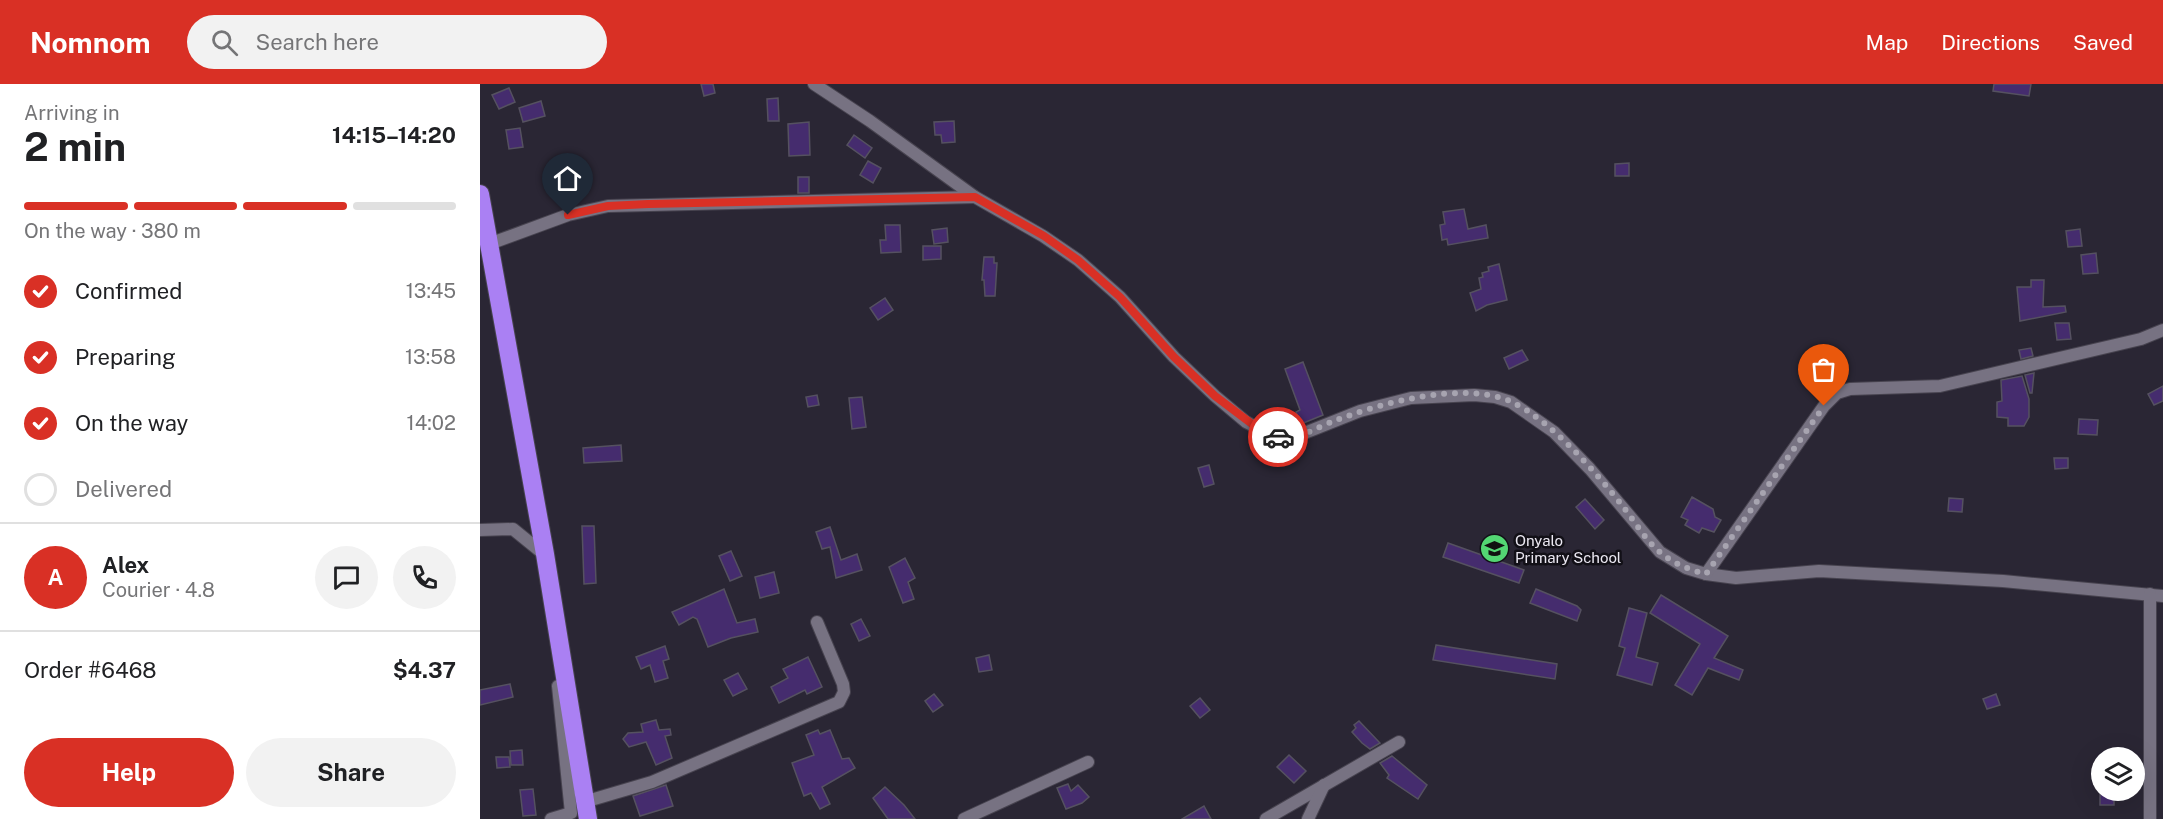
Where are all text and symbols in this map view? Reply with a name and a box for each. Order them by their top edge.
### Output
search box [187,15,607,69]
text: Nomnom [30,26,151,59]
icon: search [208,26,241,59]
text: Search here [256,29,379,55]
text: Map [1866,30,1908,55]
text: Directions [1941,30,2040,55]
text: Saved [2073,30,2133,55]
text: Arriving in [24,101,119,125]
text: 14:15–14:20 [332,122,456,148]
text: 2 min [24,124,126,170]
pin [542,153,593,215]
icon: home [551,162,584,195]
text: On the way · 380 m [24,219,201,243]
icon: check [24,275,57,308]
text: Confirmed [75,278,182,304]
text: 13:45 [406,279,456,303]
icon: check [24,341,57,374]
text: Preparing [75,344,176,370]
pin [1798,344,1849,406]
text: 13:58 [405,345,456,369]
icon: bag [1807,353,1840,386]
icon: check [24,407,57,440]
courier [1248,407,1308,467]
text: On the way [75,410,188,436]
text: 14:02 [407,411,456,435]
icon: car [1262,421,1295,454]
text: Delivered [75,476,172,502]
place label: Onyalo Primary School [1515,532,1621,566]
school or university icon: Onyalo Primary School [1478,533,1510,565]
button: chat [315,546,378,609]
button: phone [393,546,456,609]
text: Alex [102,552,149,578]
text: A [48,564,63,590]
text: Courier · 4.8 [102,578,215,602]
text: Order #6468 [24,657,157,683]
text: $4.37 [393,657,456,683]
button: Help [24,738,234,807]
button: Share [246,738,456,807]
map controls [2091,747,2145,801]
button: layers [2091,747,2145,801]

